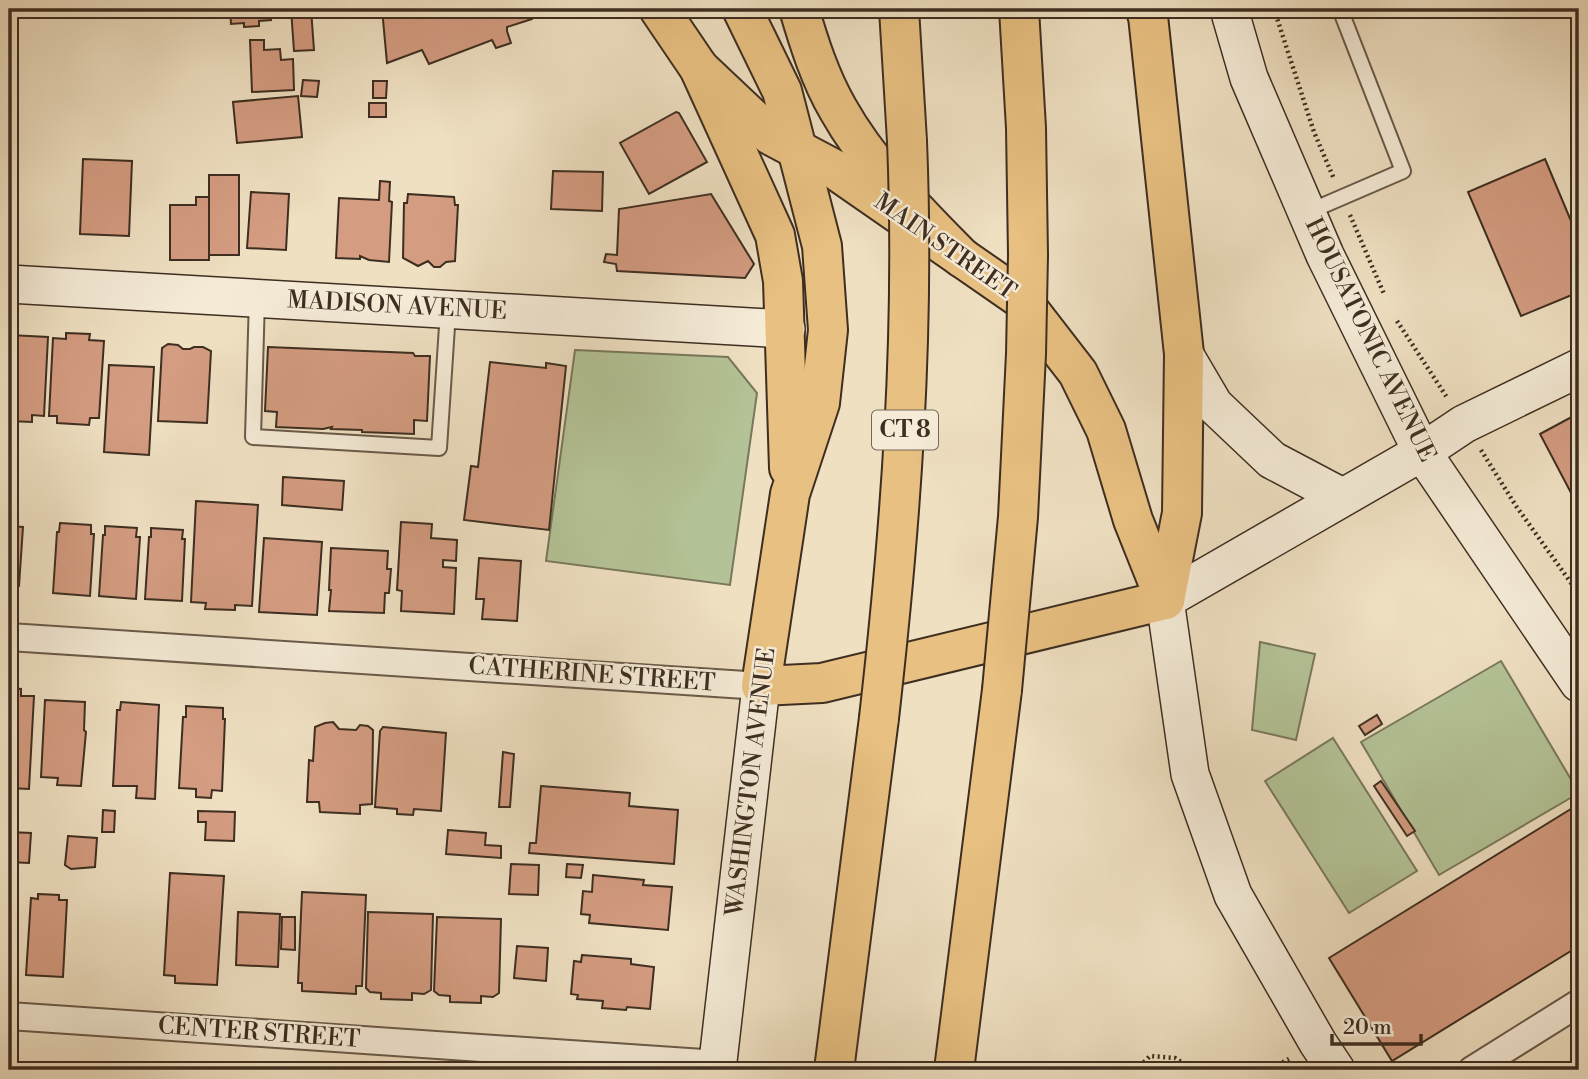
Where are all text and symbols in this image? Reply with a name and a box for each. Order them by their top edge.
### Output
street label: MAIN STREET [868,187,1022,307]
street label: HOUSATONIC AVENUE [1298,213,1442,467]
street label: MADISON AVENUE [286,285,508,327]
road number: CT 8 [872,410,938,450]
street label: WASHINGTON AVENUE [720,646,782,919]
street label: CATHERINE STREET [467,651,717,699]
scale bar [1332,1002,1422,1046]
street label: CENTER STREET [157,1011,361,1055]
text: 20 m [1343,1015,1392,1041]

